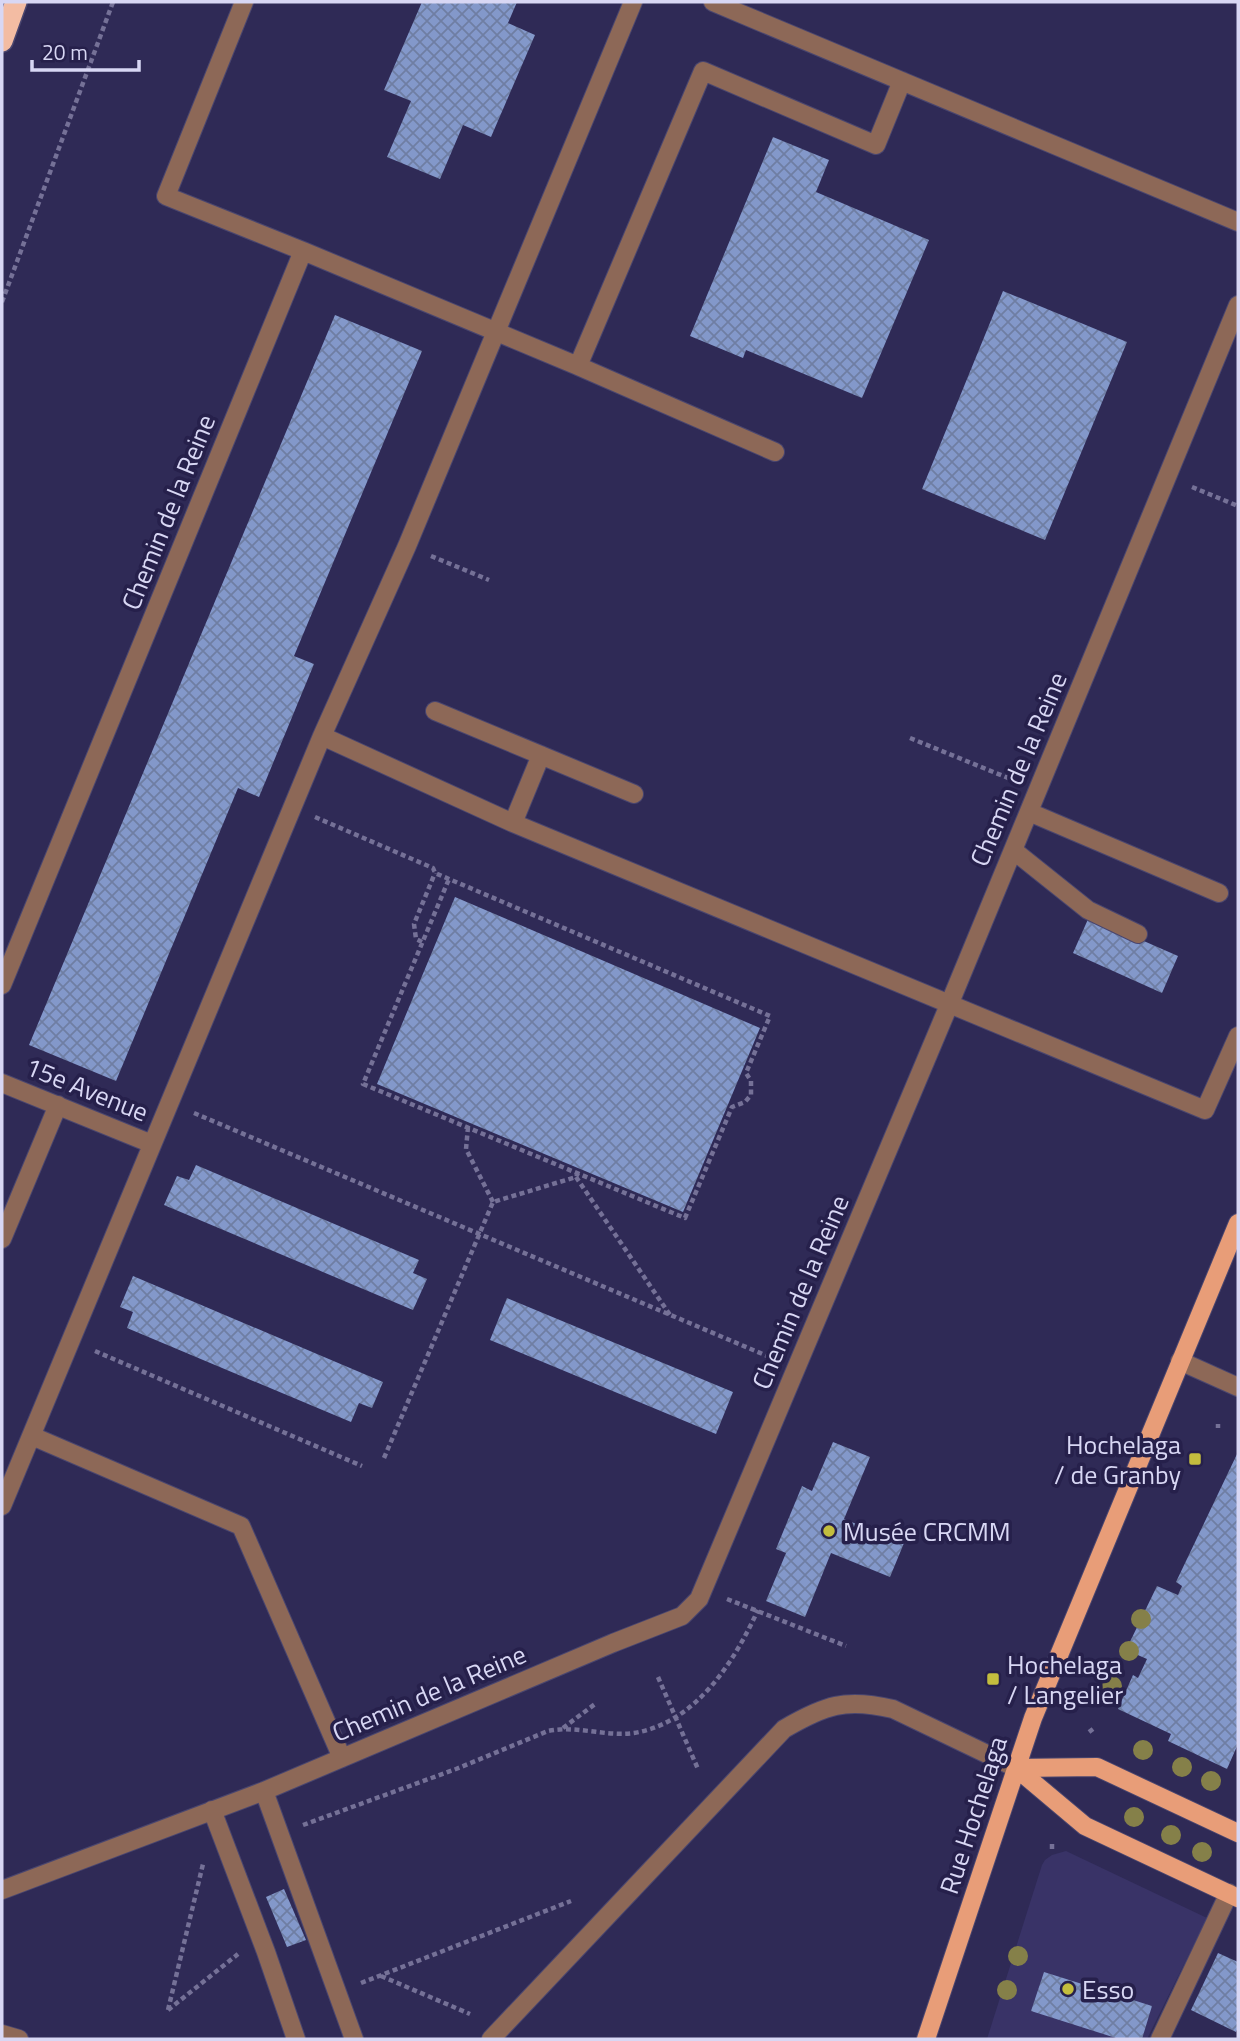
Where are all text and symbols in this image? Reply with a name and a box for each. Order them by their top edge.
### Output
scale bar [32,28,138,72]
text: 20 m [42,36,88,68]
street label: Chemin de la Reine [111,409,225,615]
street label: Chemin de la Reine [960,666,1076,872]
street label: 15e Avenue [20,1047,154,1131]
street label: Chemin de la Reine [742,1189,858,1395]
place label: Hochelaga / de Granby [1054,1425,1181,1494]
marker: Hochelaga / de Granby [1187,1451,1203,1467]
place label: Musée CRCMM [843,1512,1011,1551]
marker: Musée CRCMM [821,1523,837,1539]
street label: Chemin de la Reine [326,1635,532,1751]
place label: Hochelaga / Langelier [1007,1645,1123,1714]
marker: Hochelaga / Langelier [985,1671,1001,1687]
street label: Rue Hochelaga [929,1731,1017,1899]
place label: Esso [1082,1970,1134,2009]
marker: Esso [1060,1981,1076,1997]

